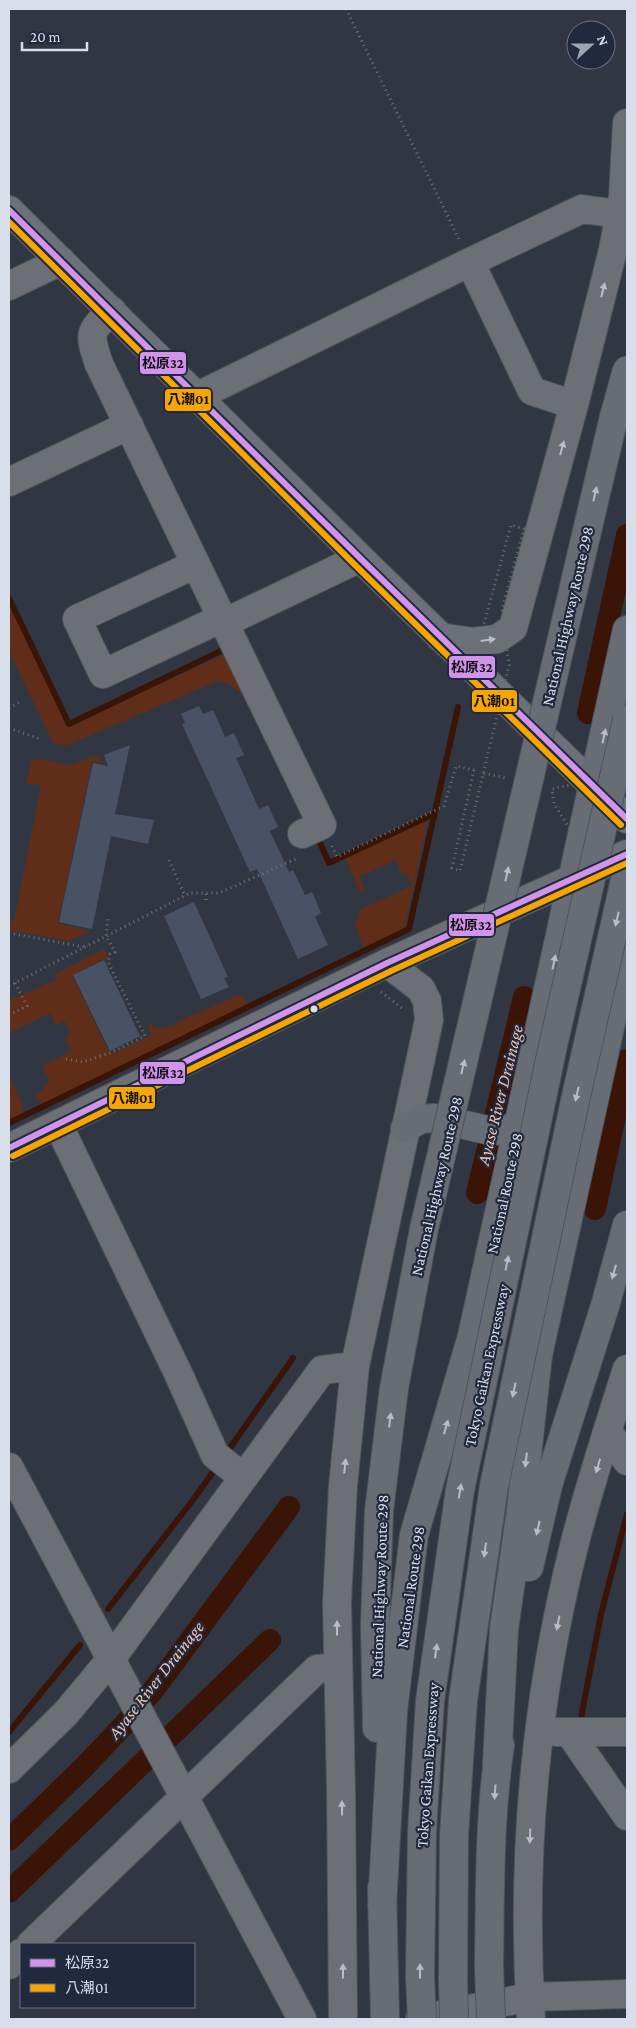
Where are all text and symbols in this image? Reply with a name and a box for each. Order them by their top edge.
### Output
scale bar [22,20,88,52]
north arrow [566,20,616,70]
text: 20 m [30,29,61,45]
text: N [594,33,612,48]
one-way arrow [599,283,607,298]
line badge: 松原32 [139,351,187,375]
text: 松原32 [142,355,184,371]
line badge: 八潮01 [164,388,212,412]
text: 八潮01 [167,391,209,407]
one-way arrow [559,440,567,455]
one-way arrow [591,487,599,502]
street label: National Highway Route 298 [539,525,597,708]
one-way arrow [481,636,497,644]
line badge: 松原32 [448,655,496,679]
text: 松原32 [451,659,493,675]
line badge: 八潮01 [471,689,518,713]
text: 八潮01 [473,693,515,709]
one-way arrow [600,729,608,744]
one-way arrow [504,866,512,882]
one-way arrow [612,911,620,927]
line badge: 松原32 [448,913,495,937]
text: 松原32 [450,917,492,933]
one-way arrow [550,954,558,969]
unlabelled marker [309,1004,319,1014]
water label: Ayase River Drainage [473,1023,527,1168]
one-way arrow [459,1059,467,1074]
line badge: 松原32 [139,1061,186,1085]
text: 松原32 [142,1065,184,1081]
line badge: 八潮01 [108,1086,156,1110]
one-way arrow [573,1087,581,1102]
text: 八潮01 [111,1090,153,1106]
street label: National Highway Route 298 [408,1095,466,1278]
street label: National Route 298 [483,1131,526,1255]
one-way arrow [503,1255,511,1270]
one-way arrow [610,1264,618,1279]
street label: Tokyo Gaikan Expressway [461,1282,513,1448]
one-way arrow [510,1383,518,1398]
one-way arrow [386,1412,394,1428]
one-way arrow [442,1419,450,1434]
one-way arrow [522,1453,530,1469]
one-way arrow [341,1458,349,1474]
one-way arrow [593,1458,601,1473]
one-way arrow [457,1482,465,1498]
street label: National Highway Route 298 [368,1494,392,1678]
one-way arrow [534,1521,542,1536]
street label: National Route 298 [394,1525,427,1649]
one-way arrow [481,1542,489,1558]
one-way arrow [554,1616,562,1632]
water label: Ayase River Drainage [103,1617,208,1744]
one-way arrow [333,1620,341,1636]
one-way arrow [433,1643,441,1659]
street label: Tokyo Gaikan Expressway [413,1681,443,1848]
one-way arrow [491,1784,499,1800]
one-way arrow [337,1800,345,1816]
one-way arrow [526,1828,534,1844]
legend [20,1943,195,2008]
text: 松原32 [65,1955,109,1971]
one-way arrow [339,1962,347,1978]
one-way arrow [416,1962,424,1978]
text: 八潮01 [65,1980,108,1996]

